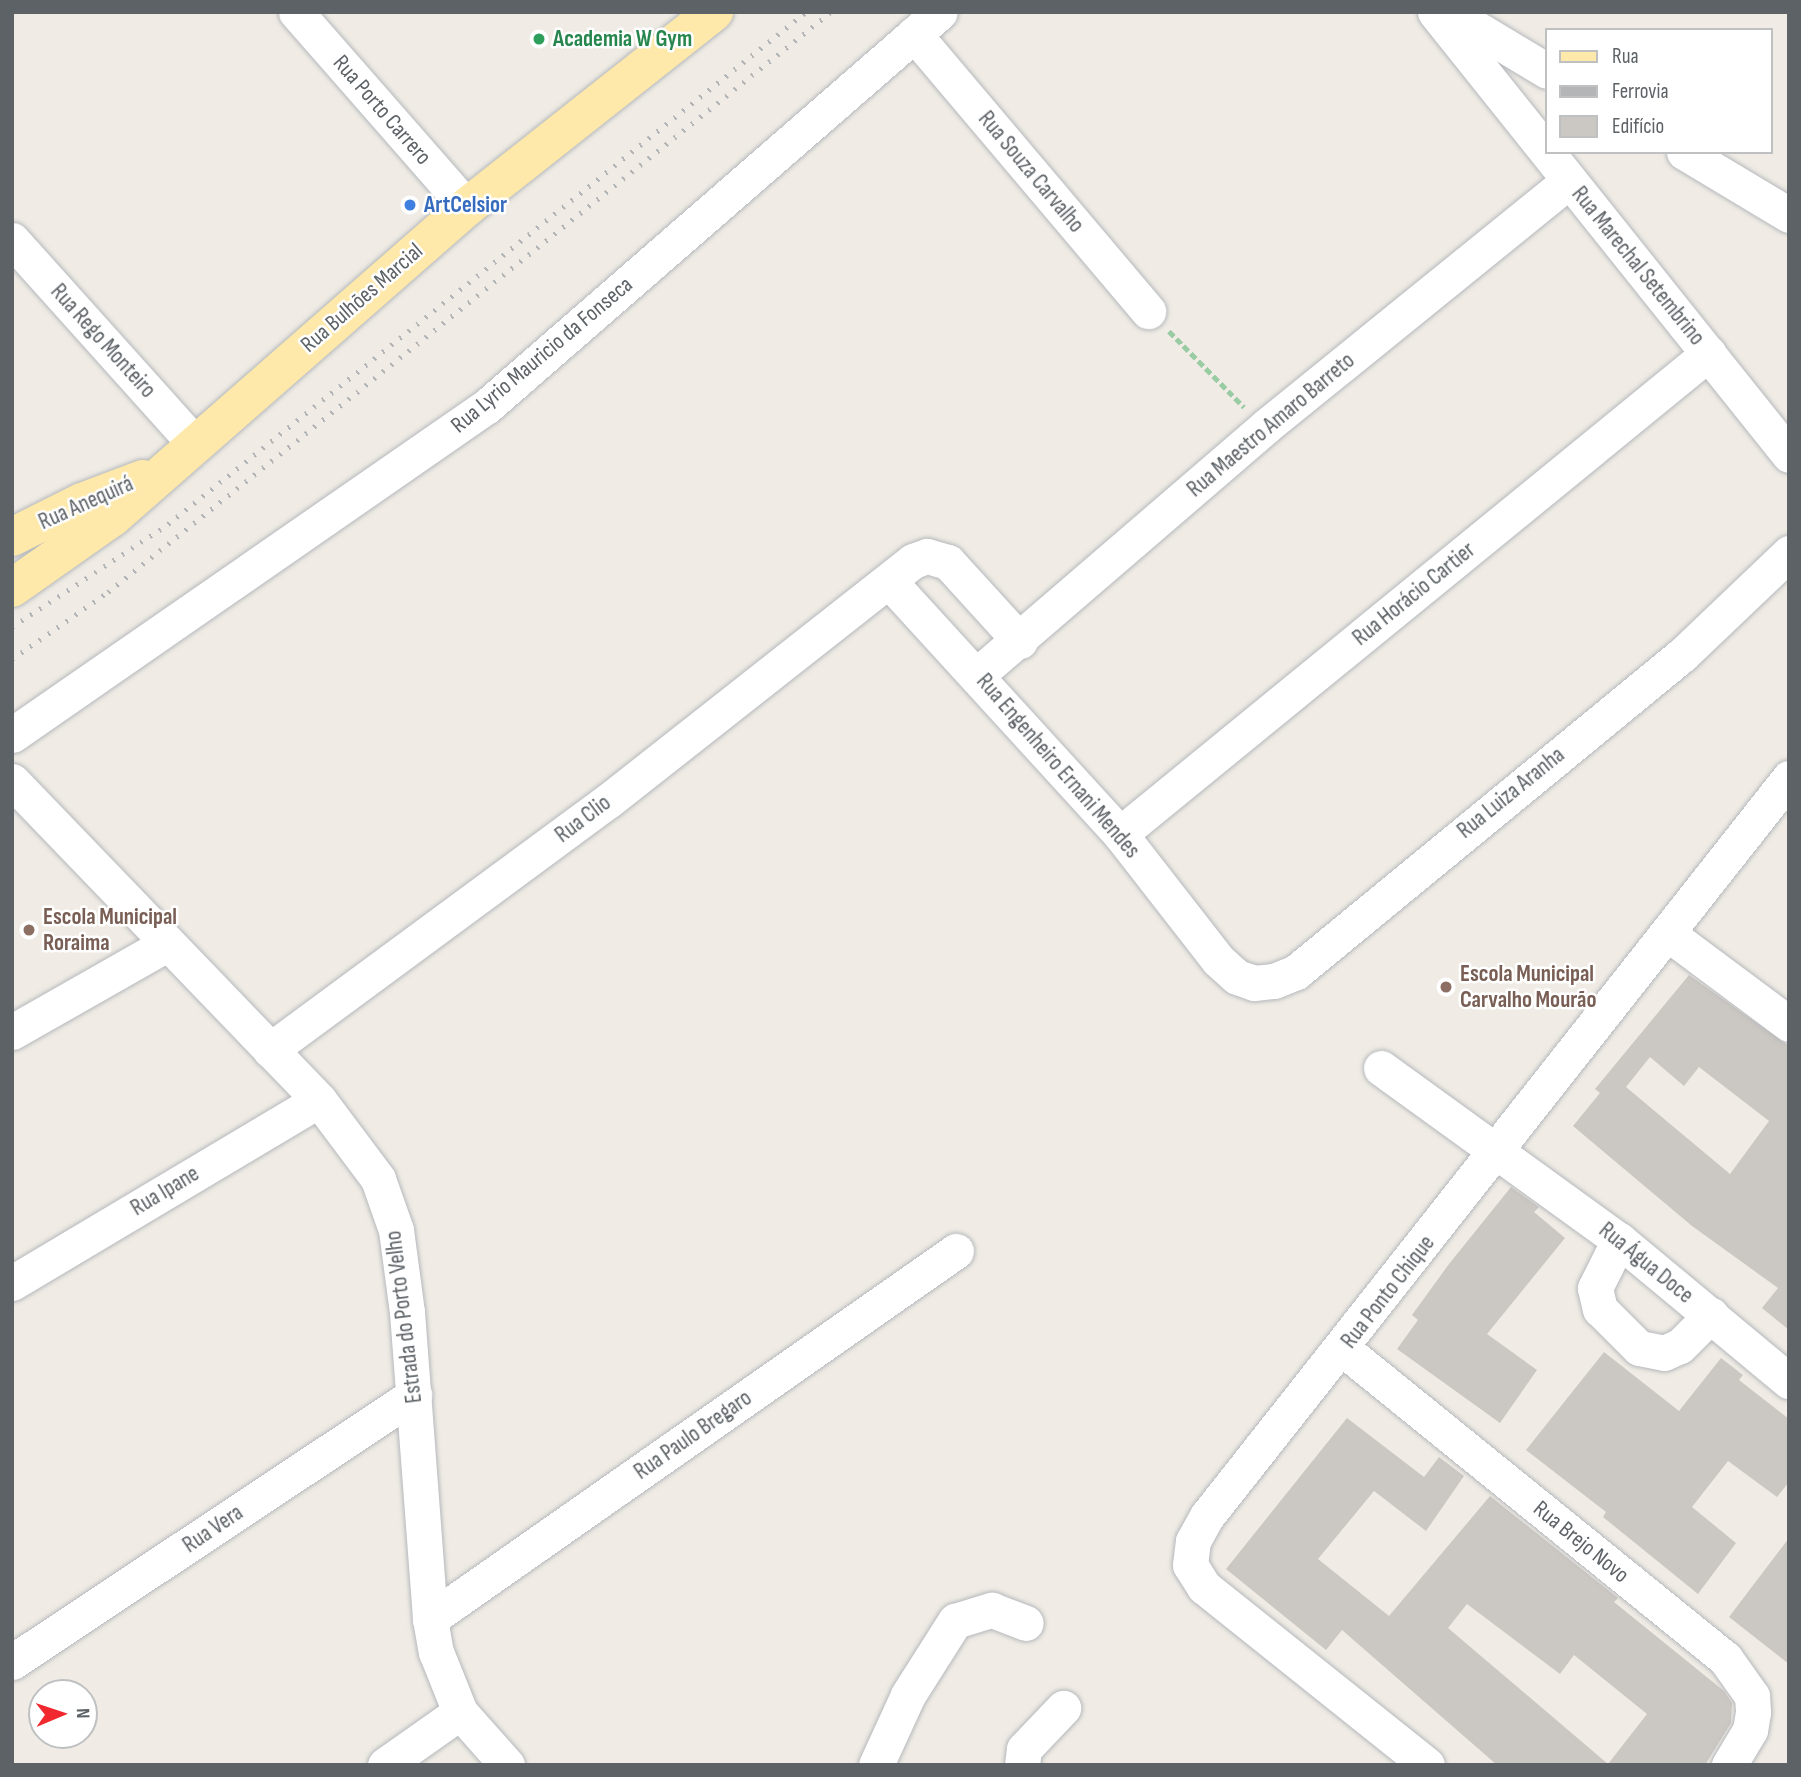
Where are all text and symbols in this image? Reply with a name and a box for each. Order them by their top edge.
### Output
place label: Academia W Gym [553,25,692,53]
legend [1546,28,1773,154]
marker: Academia W Gym [531,31,547,47]
text: Rua [1612,44,1639,69]
street label: Rua Porto Carrero [327,49,437,171]
text: Ferrovia [1612,79,1669,104]
street label: Rua Souza Carvalho [972,106,1090,238]
text: Edifício [1612,114,1664,139]
street label: Rua Marechal Setembrino [1566,181,1710,351]
place label: ArtCelsior [424,191,507,219]
marker: ArtCelsior [402,197,418,213]
street label: Rua Bulhões Marcial [295,237,429,359]
street label: Rua Lyrio Mauricio da Fonseca [446,271,638,439]
street label: Rua Rego Monteiro [45,278,161,404]
street label: Rua Maestro Amaro Barreto [1182,347,1360,503]
street label: Rua Anequirá [34,470,138,536]
street label: Rua Horácio Cartier [1347,536,1481,652]
street label: Rua Engenheiro Ernani Mendes [970,668,1146,864]
street label: Rua Luiza Aranha [1452,741,1570,845]
street label: Rua Clio [550,789,616,849]
place label: Escola Municipal Roraima [43,903,177,957]
marker: Escola Municipal Roraima [21,922,37,938]
place label: Escola Municipal Carvalho Mourão [1460,960,1596,1014]
marker: Escola Municipal Carvalho Mourão [1438,979,1454,995]
street label: Rua Ipane [126,1160,204,1222]
street label: Rua Água Doce [1593,1217,1699,1309]
street label: Estrada do Porto Velho [380,1229,428,1405]
street label: Rua Ponto Chique [1335,1230,1441,1354]
street label: Rua Paulo Bregaro [629,1384,757,1486]
street label: Rua Brejo Novo [1528,1495,1634,1589]
street label: Rua Vera [178,1499,248,1559]
north arrow [28,1679,98,1749]
text: N [71,1708,94,1719]

